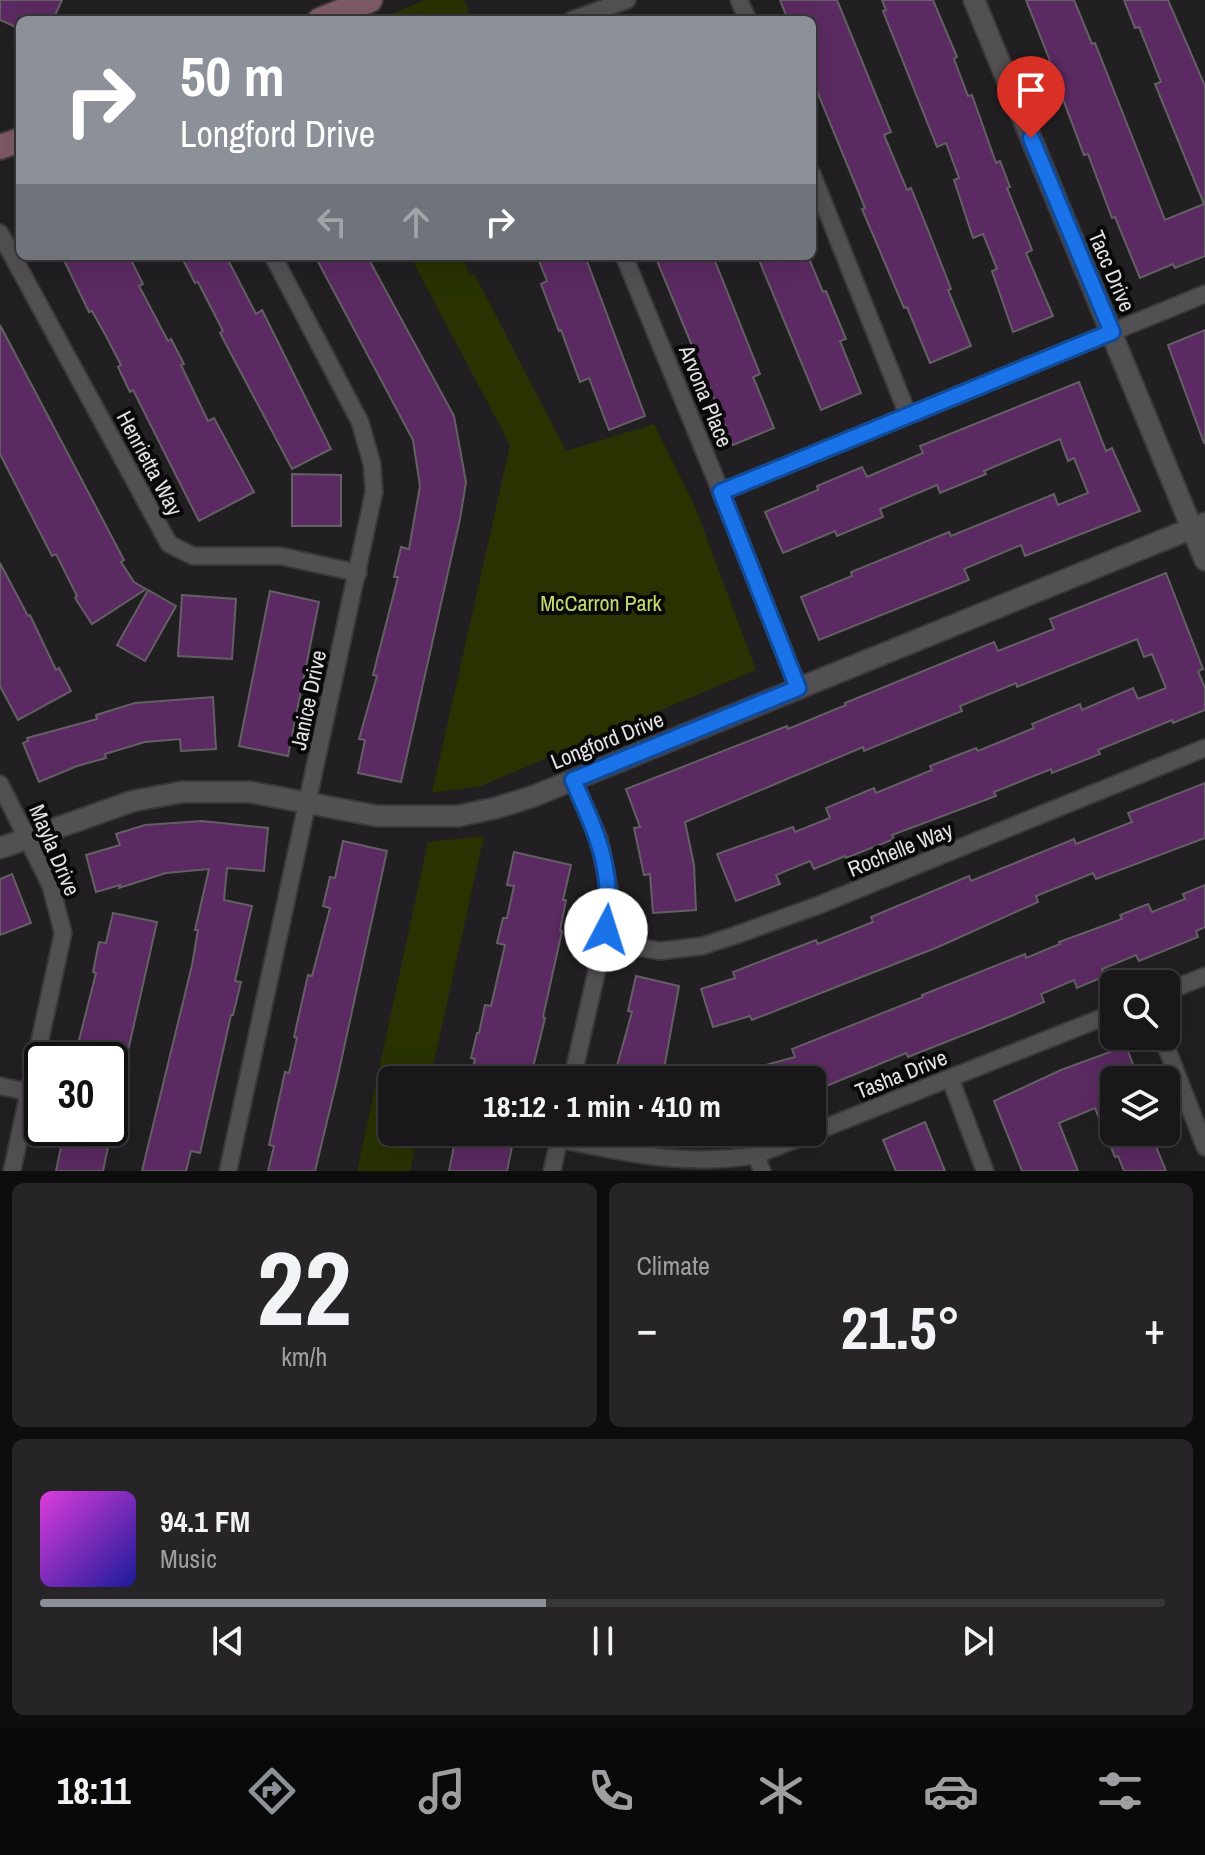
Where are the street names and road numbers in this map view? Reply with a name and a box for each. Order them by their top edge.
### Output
street label: Tacc Drive [1081,226,1143,316]
street label: Arvona Place [672,340,740,451]
street label: Henrietta Way [110,405,190,521]
street label: Janice Drive [283,647,333,753]
street label: Longford Drive [546,704,668,776]
street label: Mayla Drive [22,800,88,900]
street label: Rochelle Way [843,814,957,884]
street label: Tasha Drive [851,1042,951,1106]

